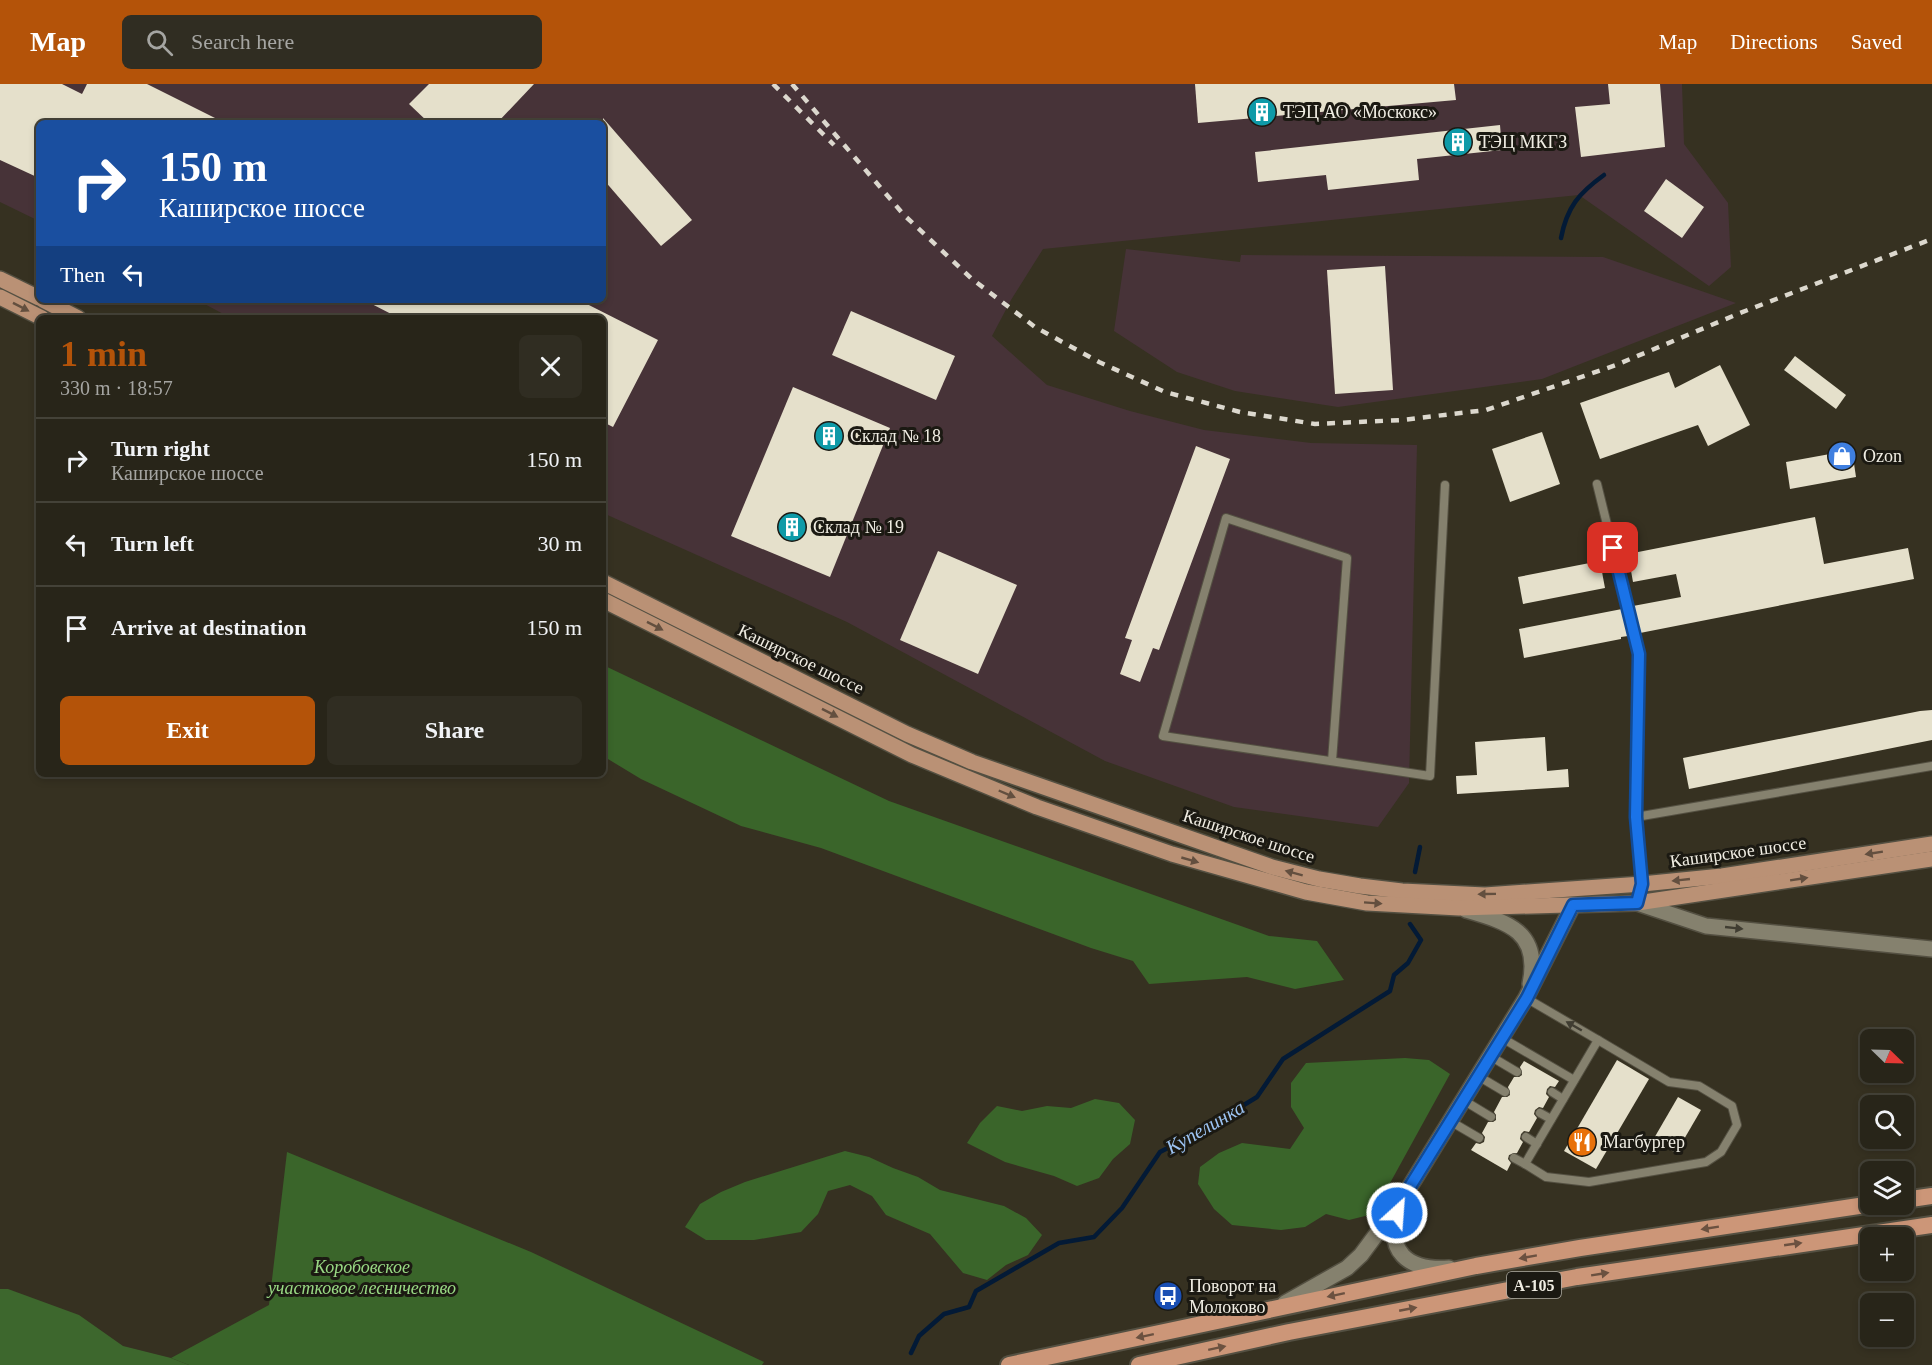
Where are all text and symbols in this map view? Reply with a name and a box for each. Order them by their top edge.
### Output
search box [122,15,542,69]
text: Map [30,26,86,57]
icon: search [143,26,176,59]
text: Search here [191,29,294,54]
text: Map [1659,30,1697,54]
text: Directions [1730,30,1818,54]
text: Saved [1851,30,1902,54]
building icon: ТЭЦ АО «Москокс» [1246,96,1278,128]
place label: ТЭЦ АО «Москокс» [1283,102,1437,122]
building icon: ТЭЦ МКГЗ [1442,126,1474,158]
place label: ТЭЦ МКГЗ [1479,132,1567,152]
icon: right [60,144,138,222]
text: 150 m [159,144,268,190]
text: Каширское шоссе [159,193,365,223]
icon: left [117,258,150,291]
text: Then [60,262,105,287]
one-way arrow [13,303,30,312]
text: 1 min [60,334,147,374]
button: close [519,335,582,398]
text: 330 m · 18:57 [60,377,173,399]
building icon: Склад № 18 [813,420,845,452]
place label: Склад № 18 [850,426,941,446]
text: Turn right [111,436,210,461]
shop icon: Ozon [1826,440,1858,472]
icon: right [60,444,93,477]
place label: Ozon [1863,446,1902,466]
text: 150 m [526,447,582,472]
text: Каширское шоссе [111,462,264,484]
building icon: Склад № 19 [776,511,808,543]
place label: Склад № 19 [813,517,904,537]
pin [1587,522,1638,573]
icon: left [60,528,93,561]
text: Turn left [111,531,194,556]
text: 30 m [537,531,582,556]
icon: arrive [1596,531,1629,564]
icon: arrive [60,612,93,645]
text: Arrive at destination [111,615,307,640]
text: 150 m [526,615,582,640]
street label: Каширское шоссе [735,620,867,698]
one-way arrow [647,621,664,631]
button: Exit [60,696,315,765]
button: Share [327,696,582,765]
one-way arrow [821,709,838,718]
one-way arrow [998,790,1016,799]
street label: Каширское шоссе [1181,805,1317,867]
street label: Каширское шоссе [1669,833,1807,871]
one-way arrow [1865,848,1884,857]
one-way arrow [1181,856,1199,865]
one-way arrow [1284,867,1303,877]
one-way arrow [1790,874,1809,883]
one-way arrow [1672,875,1691,885]
one-way arrow [1477,890,1496,899]
one-way arrow [1363,898,1382,908]
one-way arrow [1725,924,1744,933]
one-way arrow [1565,1021,1582,1031]
north arrow [1860,1029,1914,1083]
map controls [1860,1029,1914,1347]
button: search [1860,1095,1914,1149]
water label: Купелинка [1161,1096,1249,1160]
restaurant icon: Магбургер [1566,1126,1598,1158]
place label: Магбургер [1603,1132,1685,1152]
button: layers [1860,1161,1914,1215]
position arrow [1365,1181,1429,1245]
one-way arrow [1700,1223,1719,1232]
button: + [1860,1227,1914,1281]
one-way arrow [1783,1240,1802,1249]
one-way arrow [1518,1253,1537,1262]
park label: Коробовское участковое лесничество [266,1257,456,1298]
one-way arrow [1591,1269,1610,1278]
road number: А-105 [1507,1272,1561,1298]
place label: Поворот на Молоково [1189,1276,1276,1317]
bus stop icon: Поворот на Молоково [1152,1280,1184,1312]
one-way arrow [1326,1291,1345,1300]
button: − [1860,1293,1914,1347]
one-way arrow [1399,1305,1418,1314]
one-way arrow [1136,1331,1155,1341]
one-way arrow [1208,1343,1227,1352]

